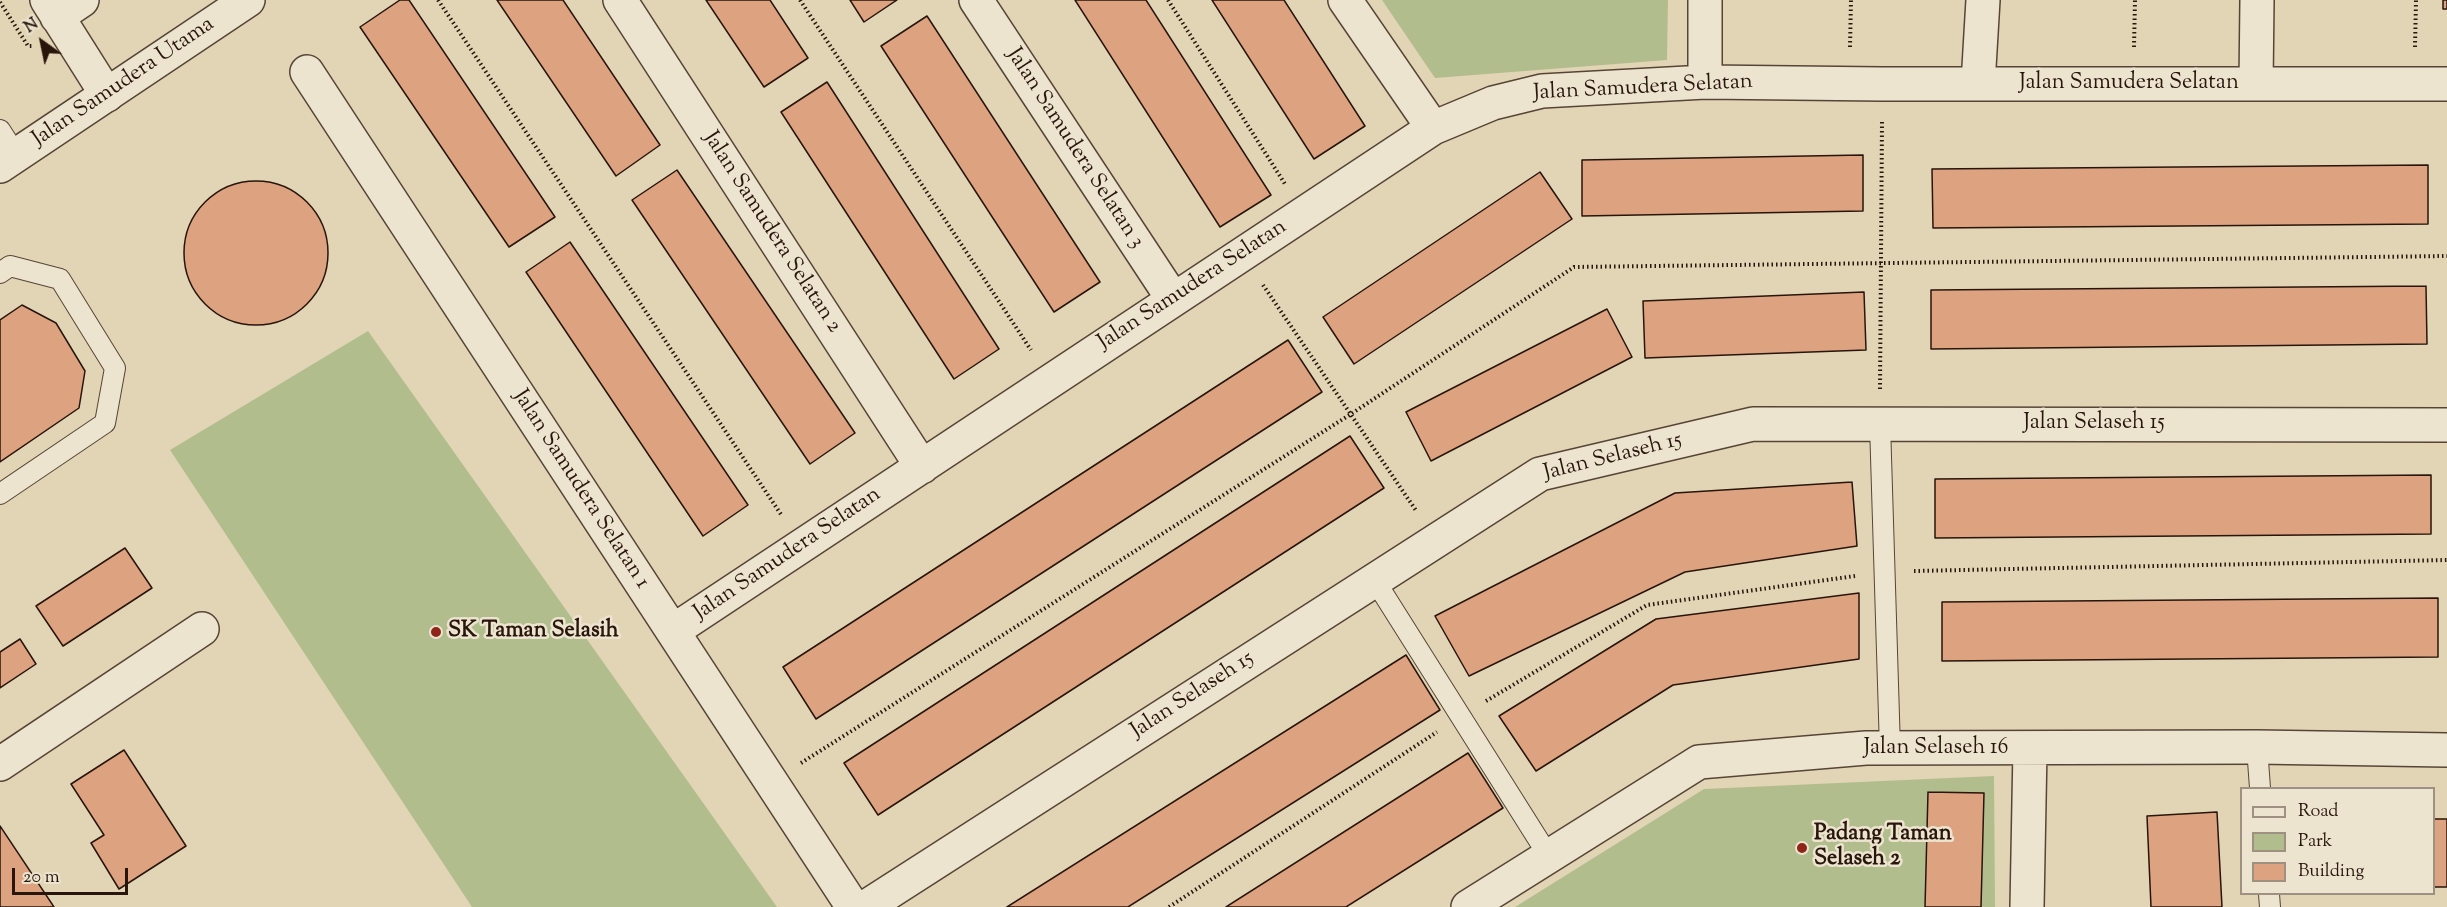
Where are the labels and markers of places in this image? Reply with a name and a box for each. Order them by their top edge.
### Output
place label: SK Taman Selasih [448,619,619,645]
marker: SK Taman Selasih [429,625,443,639]
place label: Padang Taman Selaseh 2 [1814,822,1952,873]
marker: Padang Taman Selaseh 2 [1795,841,1809,855]

